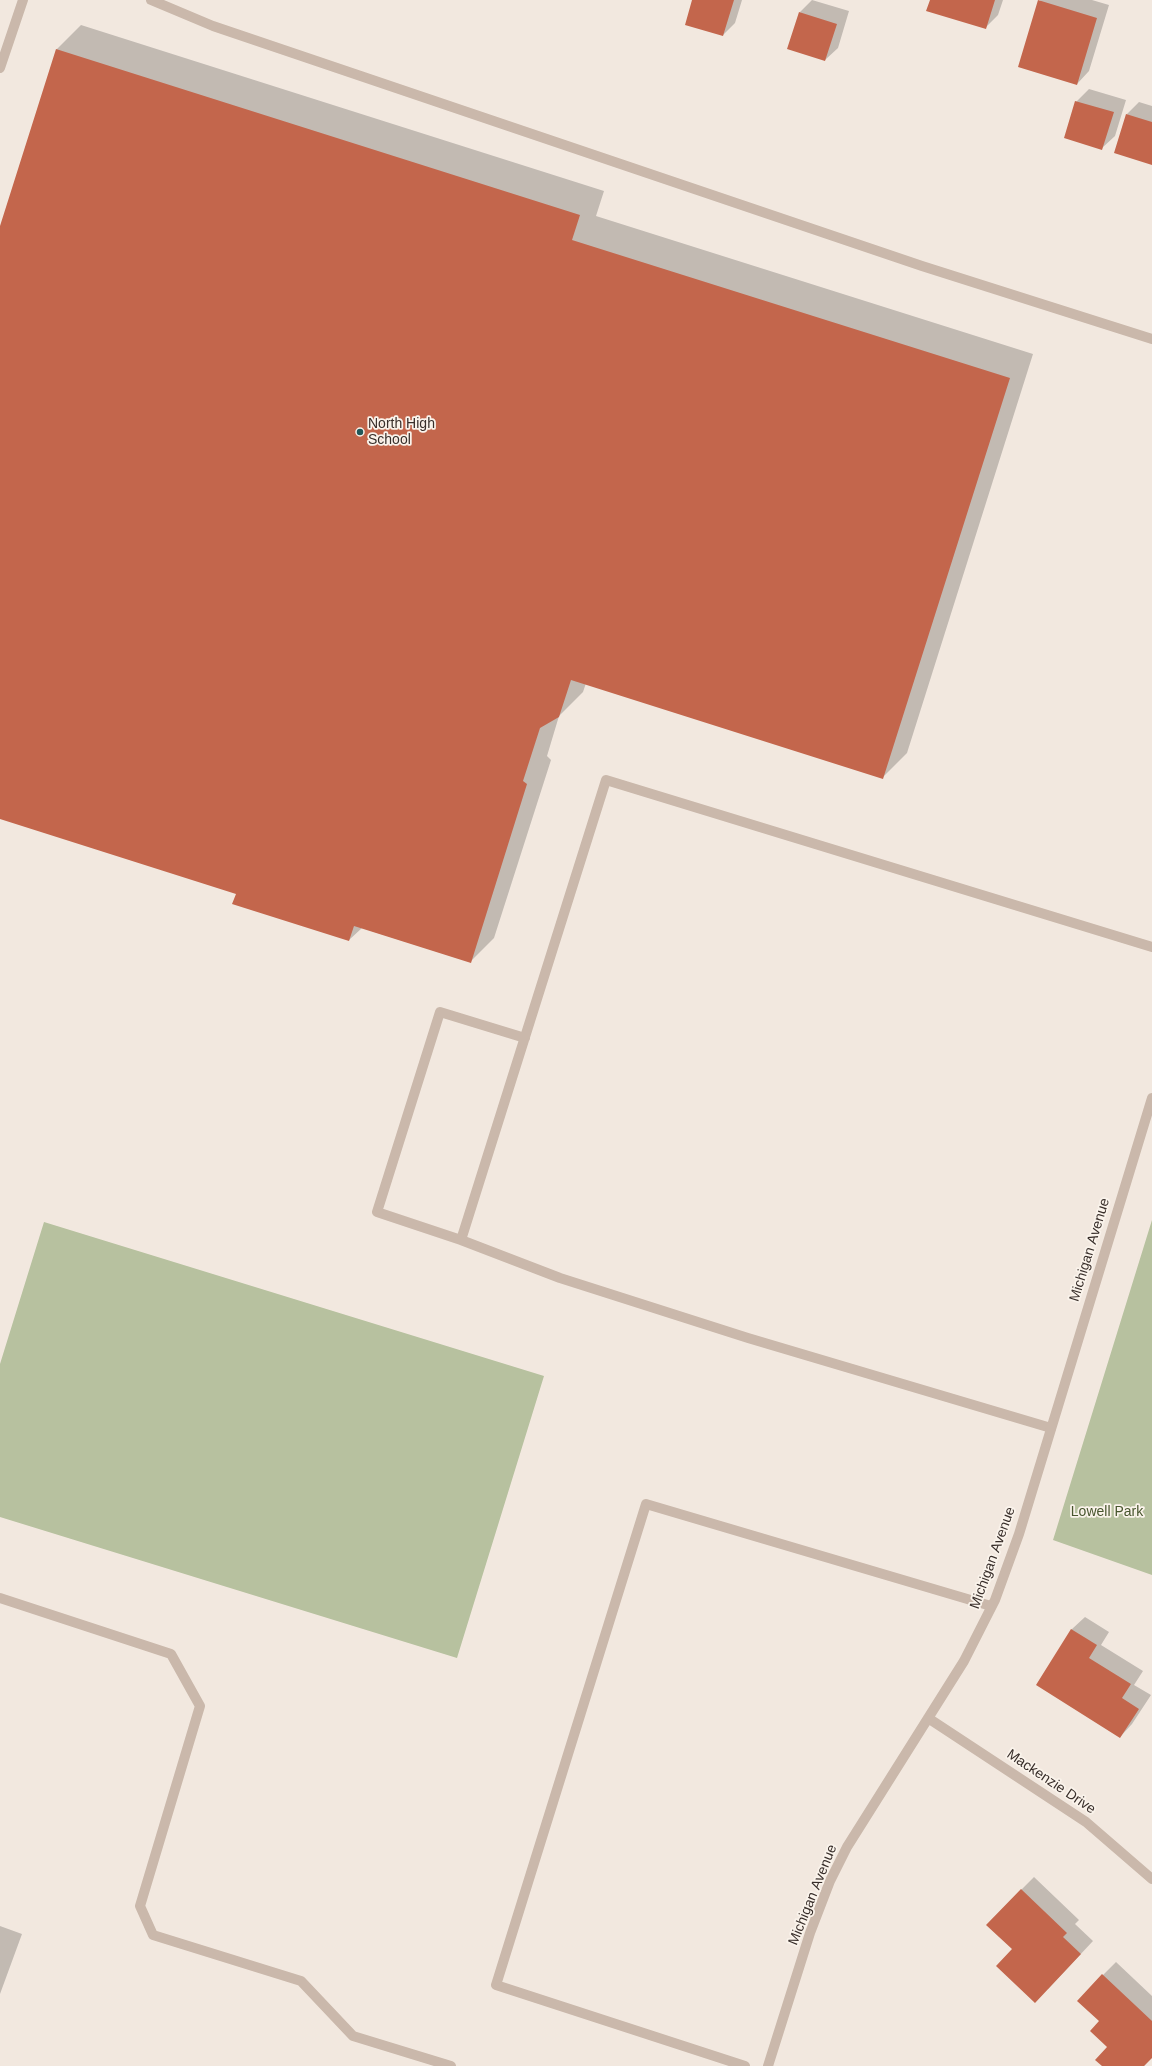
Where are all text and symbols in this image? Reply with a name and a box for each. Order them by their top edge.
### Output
place label: North High School [368,416,435,448]
marker: North High School [355,427,365,437]
street label: Michigan Avenue [1066,1196,1114,1304]
park label: Lowell Park [1071,1504,1143,1520]
street label: Michigan Avenue [967,1505,1019,1611]
street label: Mackenzie Drive [1003,1746,1099,1818]
street label: Michigan Avenue [785,1842,841,1948]

